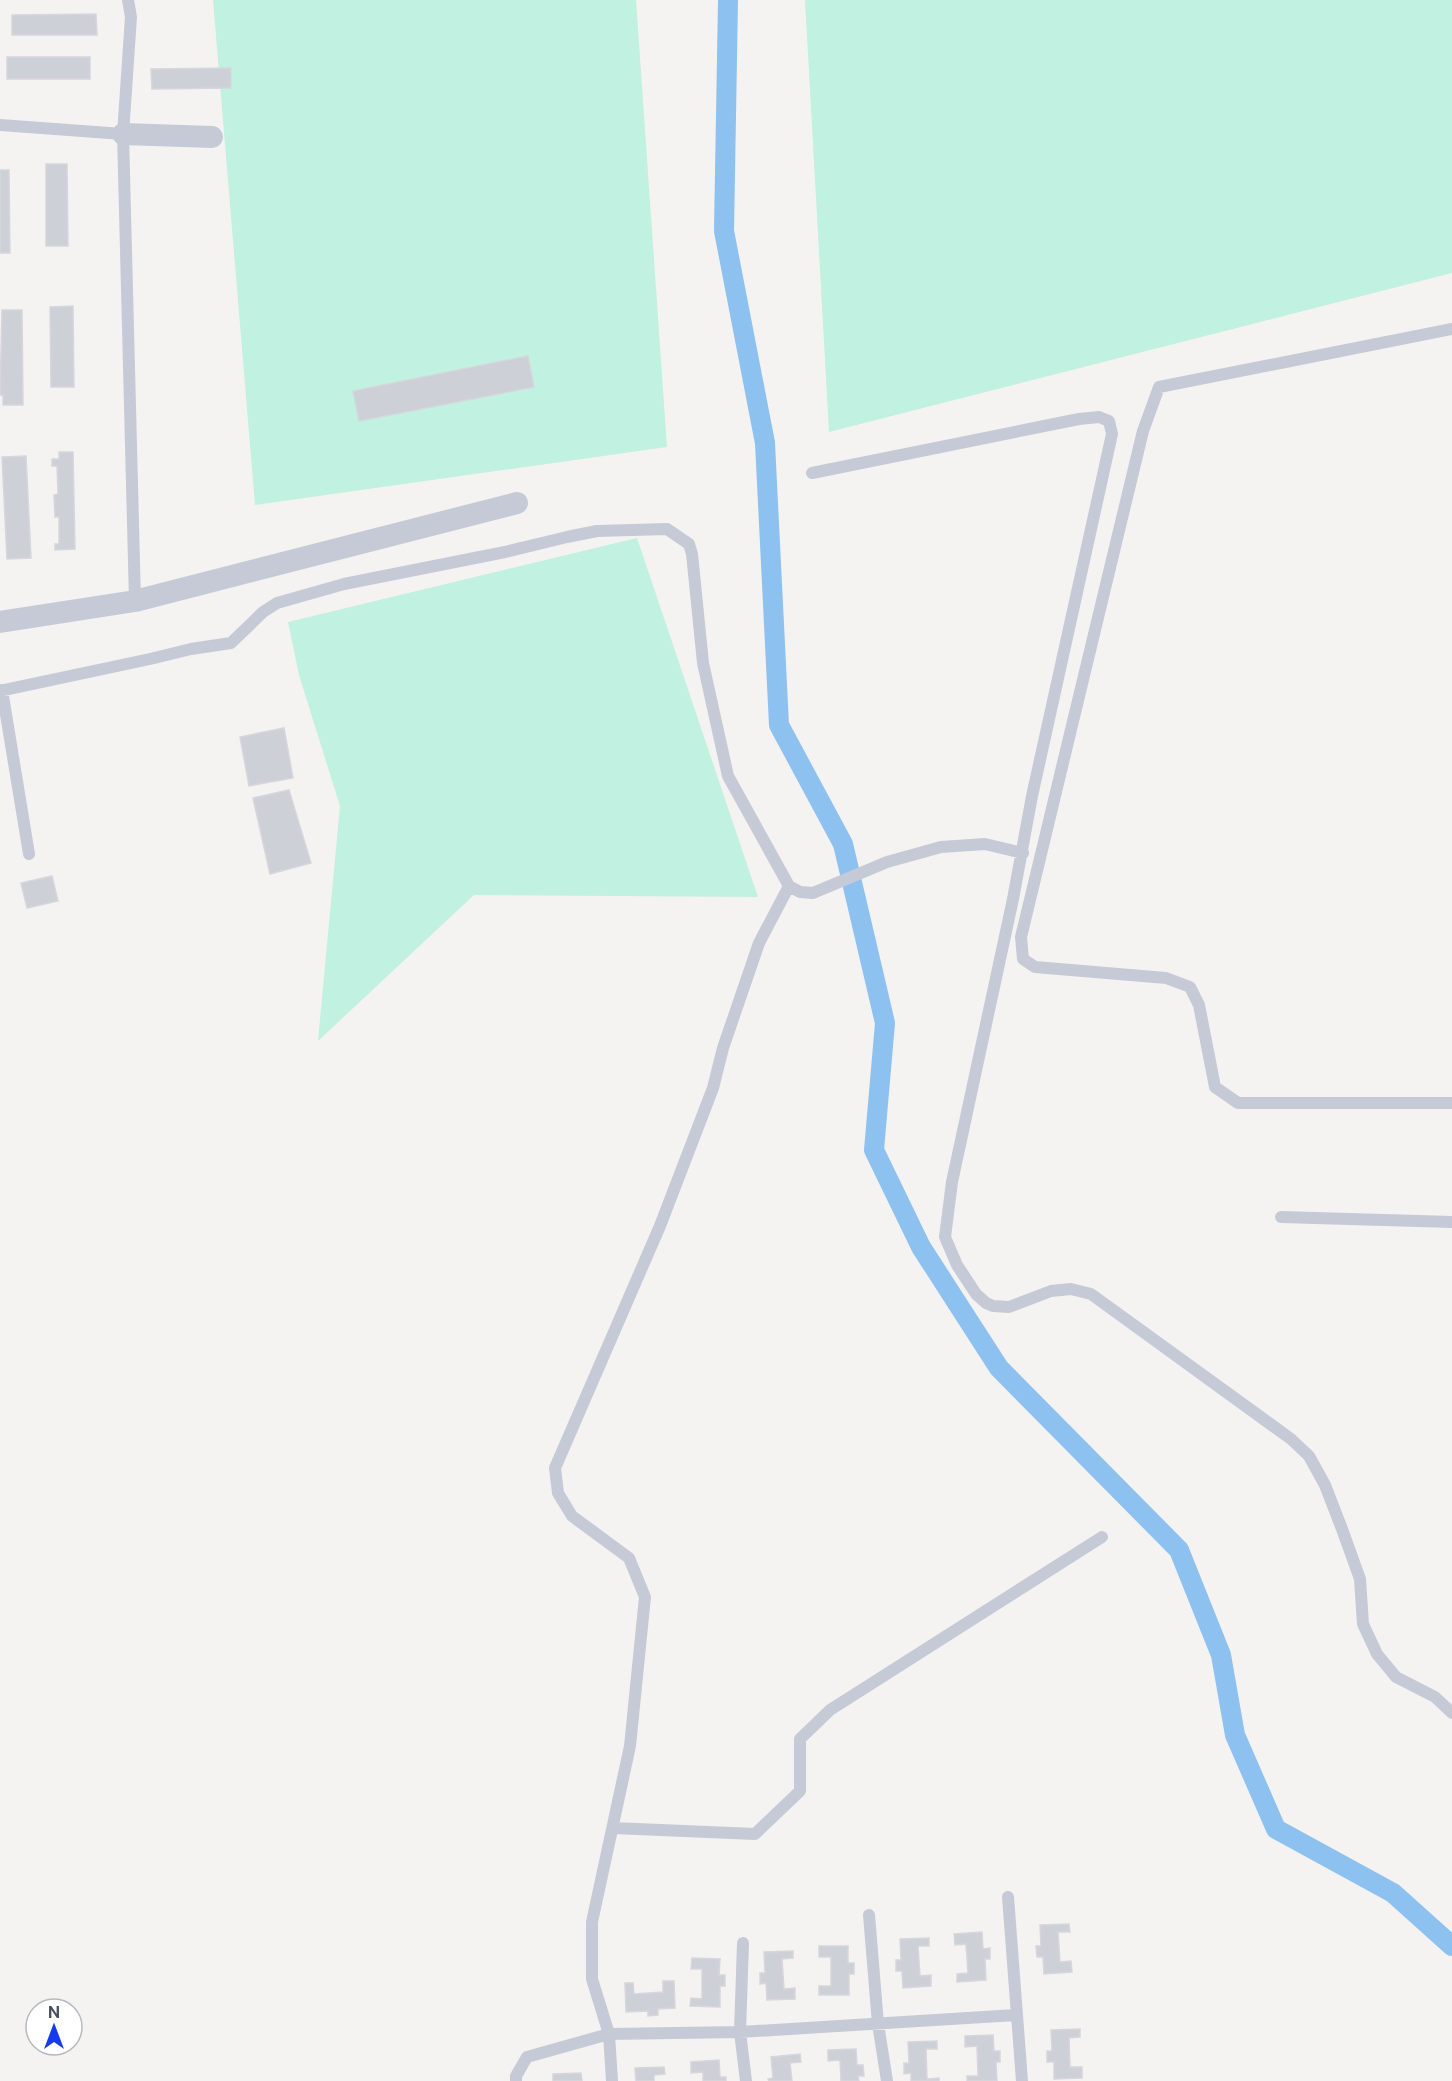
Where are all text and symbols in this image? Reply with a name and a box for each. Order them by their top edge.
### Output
north arrow [24,1997,84,2057]
text: N [48,2003,60,2022]

